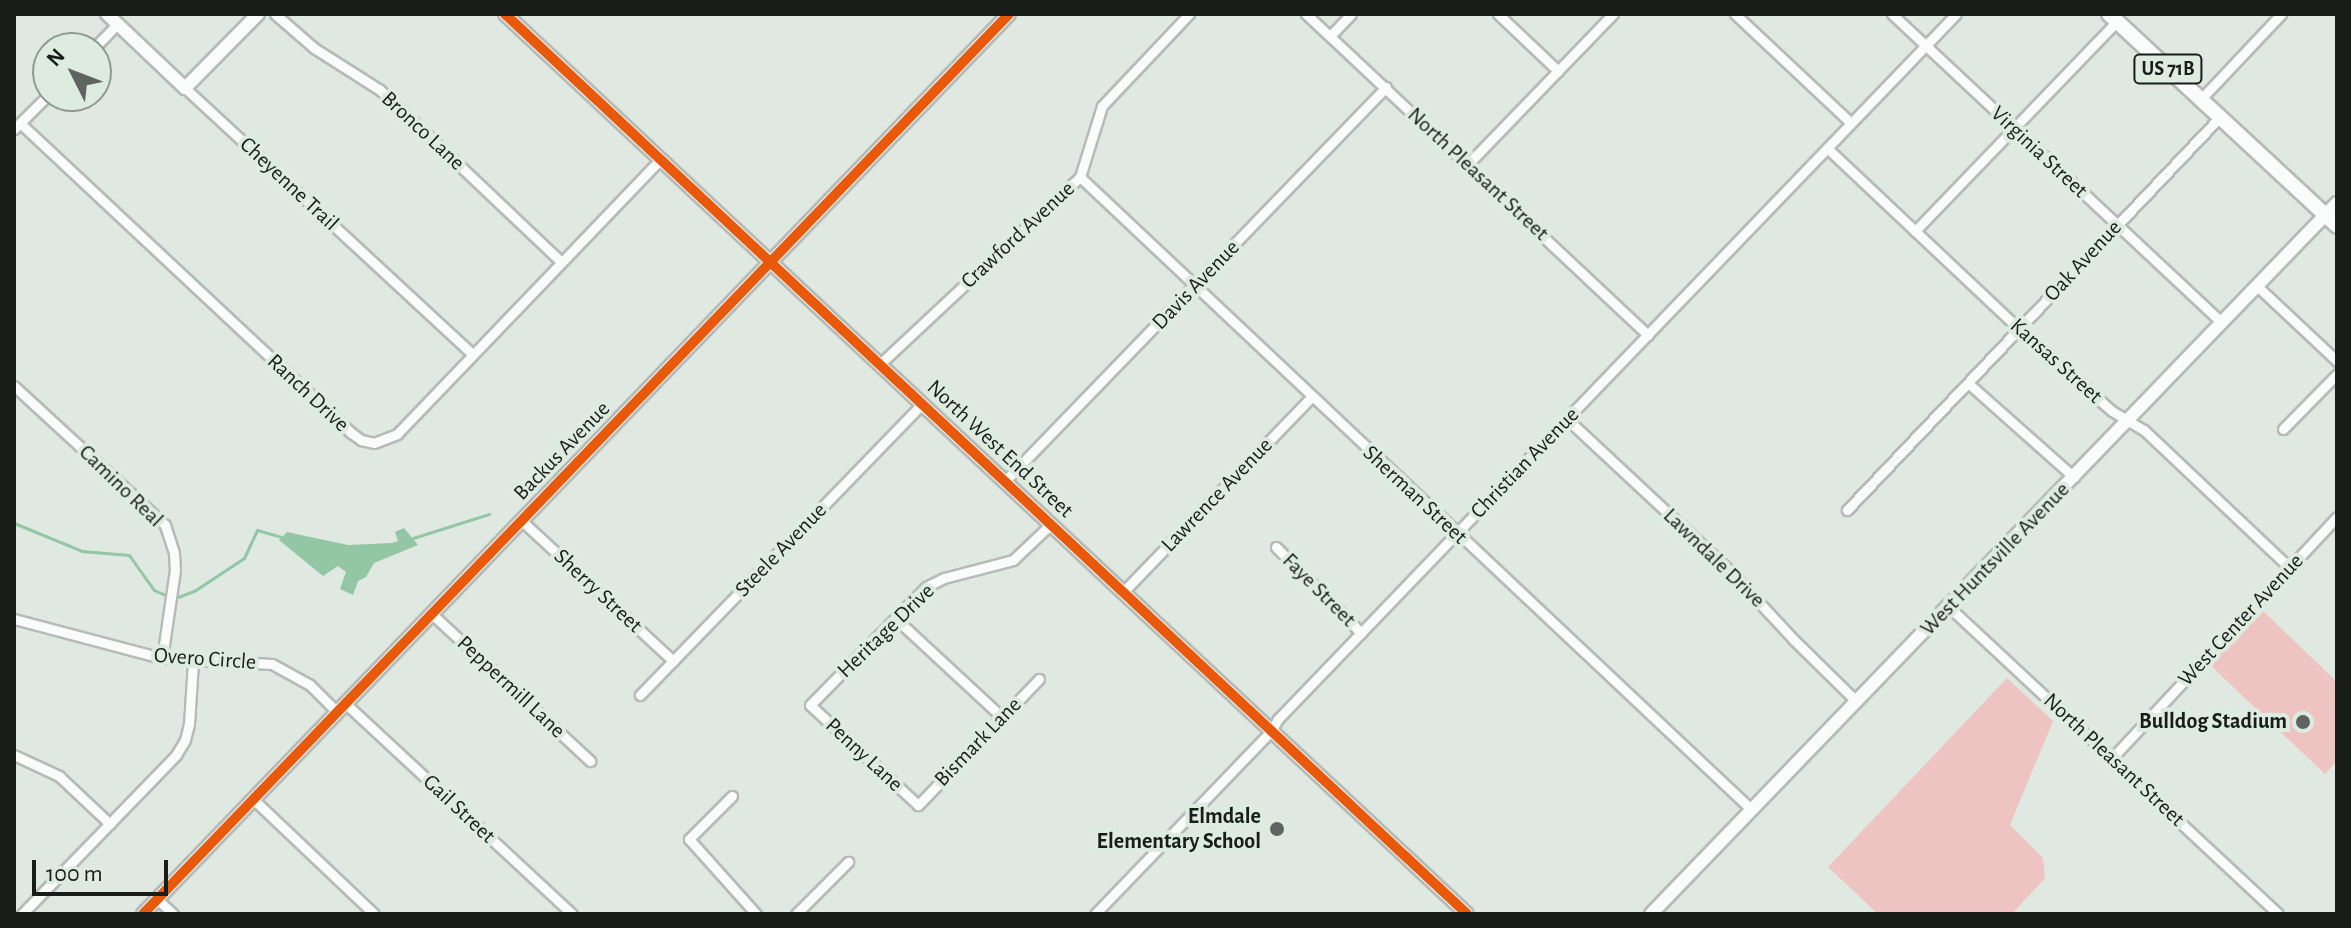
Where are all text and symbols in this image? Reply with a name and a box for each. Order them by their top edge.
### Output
north arrow [32,32,112,112]
text: N [42,44,69,70]
road number: US 71B [2132,53,2204,85]
street label: Bronco Lane [376,86,470,176]
street label: Virginia Street [1985,100,2093,204]
street label: North Pleasant Street [1402,102,1554,246]
street label: Cheyenne Trail [234,131,344,237]
street label: Crawford Avenue [956,176,1080,294]
street label: Oak Avenue [2039,215,2127,307]
street label: Davis Avenue [1147,235,1245,335]
street label: Kansas Street [2004,313,2108,409]
street label: Ranch Drive [262,348,354,438]
street label: North West End Street [921,374,1079,524]
street label: Backus Avenue [508,396,616,506]
street label: Christian Avenue [1465,402,1585,524]
street label: Lawrence Avenue [1156,432,1278,558]
street label: Camino Real [73,439,169,533]
street label: Sherman Street [1357,440,1473,550]
street label: West Huntsville Avenue [1915,477,2075,641]
street label: Steele Avenue [730,497,832,603]
street label: Lawndale Drive [1657,503,1771,613]
street label: Sherry Street [548,543,648,639]
street label: Faye Street [1277,548,1361,632]
street label: West Center Avenue [2173,548,2309,692]
street label: Heritage Drive [832,578,940,684]
street label: Peppermill Lane [451,630,571,744]
street label: Overo Circle [153,642,257,676]
street label: North Pleasant Street [2038,688,2190,832]
street label: Bismark Lane [929,692,1027,792]
place label: Bulldog Stadium [2139,709,2287,735]
street label: Penny Lane [820,712,908,798]
marker: Bulldog Stadium [2294,713,2312,731]
street label: Gail Street [417,769,501,849]
place label: Elmdale Elementary School [1097,803,1261,854]
marker: Elmdale Elementary School [1268,820,1286,838]
scale bar [36,844,172,894]
text: 100 m [46,862,103,886]

